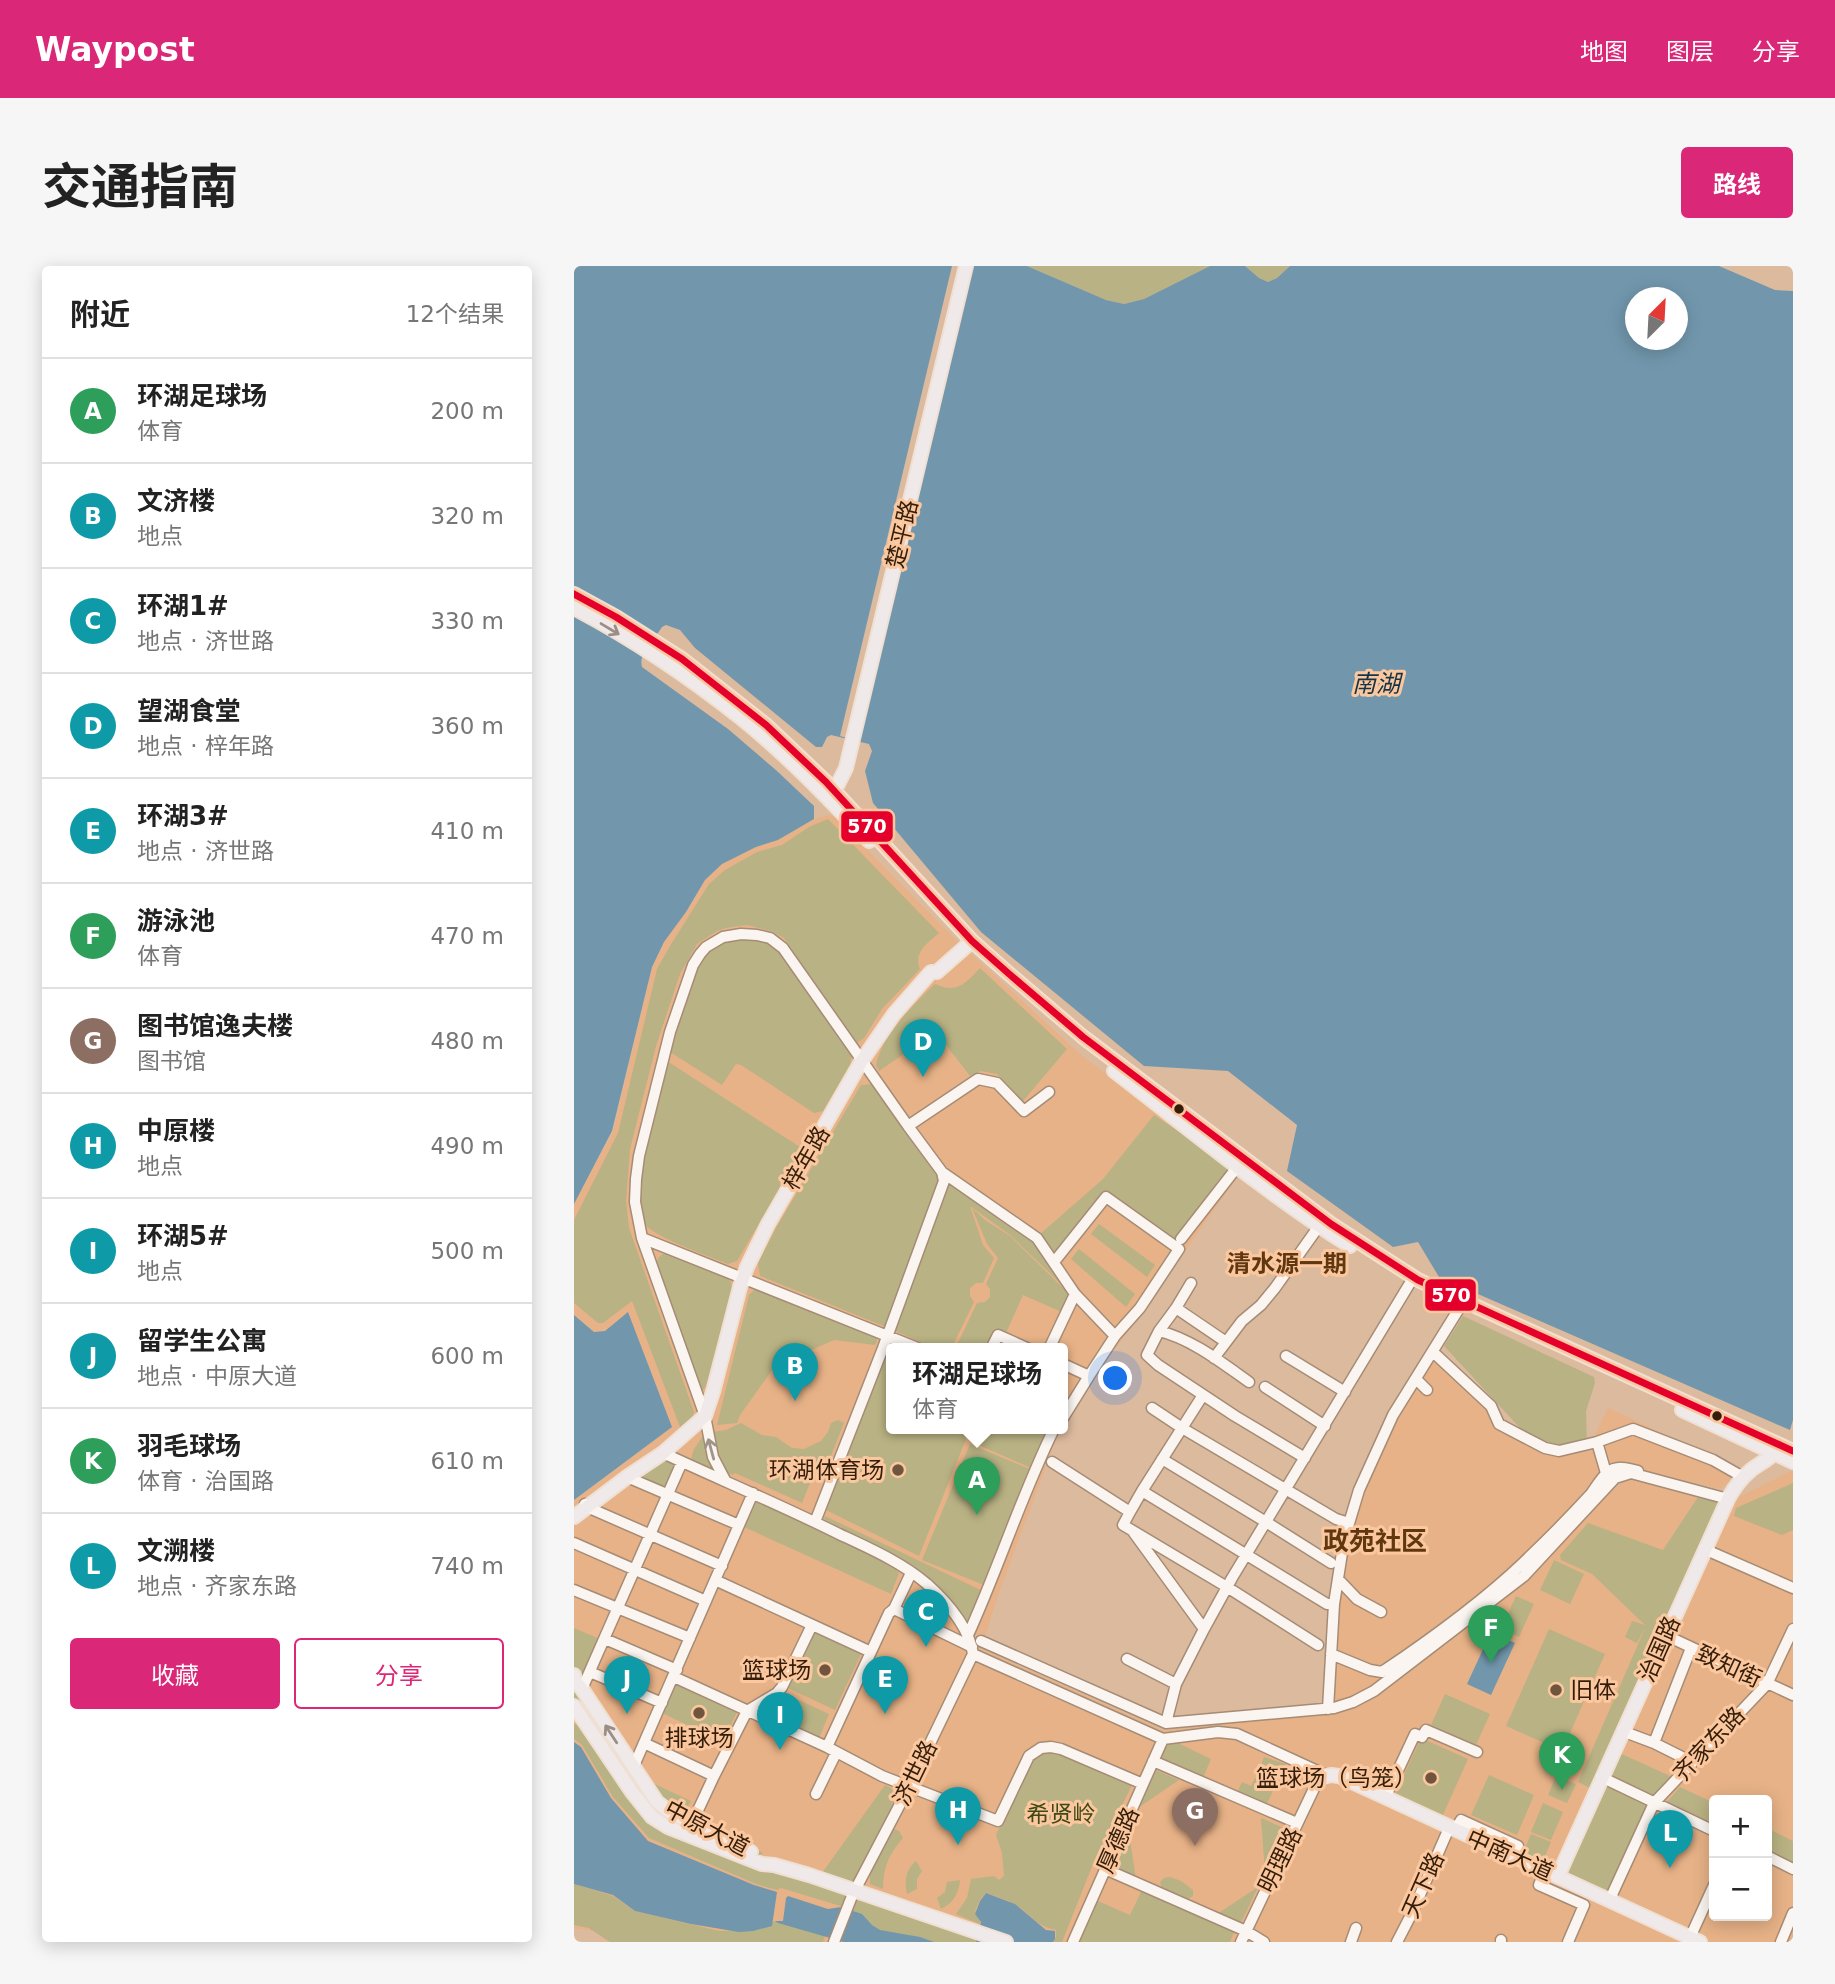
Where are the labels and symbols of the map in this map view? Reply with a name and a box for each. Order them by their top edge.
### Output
north arrow [1625,287,1688,350]
street label: 楚平路 [882,497,922,571]
one-way arrow [600,622,620,636]
water label: 南湖 [1352,670,1404,698]
line badge: 570 [840,810,894,843]
text: 570 [847,815,887,837]
pin: D [900,1019,946,1077]
unlabelled marker [1172,1102,1186,1116]
street label: 梓年路 [777,1122,835,1194]
district label: 清水源一期 [1227,1250,1347,1278]
line badge: 570 [1424,1278,1477,1312]
text: 570 [1431,1284,1471,1306]
pin: B [772,1343,818,1401]
your location [1098,1361,1132,1395]
unlabelled marker [1710,1409,1724,1423]
one-way arrow [704,1439,717,1461]
place label: 环湖体育场 [769,1457,884,1483]
pin: A [954,1457,1000,1515]
marker: 环湖体育场 [890,1462,906,1478]
district label: 政苑社区 [1323,1526,1427,1556]
pin: C [903,1589,949,1647]
pin: F [1468,1605,1514,1663]
street label: 治国路 [1633,1612,1685,1686]
street label: 致知街 [1692,1640,1766,1692]
pin: J [604,1656,650,1714]
pin: E [862,1656,908,1714]
place label: 篮球场 [742,1657,811,1683]
marker: 篮球场 [817,1662,833,1678]
place label: 旧体 [1570,1677,1616,1703]
marker: 旧体 [1548,1682,1564,1698]
pin: I [757,1692,803,1750]
street label: 齐家东路 [1668,1701,1750,1787]
marker: 排球场 [691,1705,707,1721]
one-way arrow [604,1725,618,1744]
place label: 排球场 [665,1725,734,1751]
pin: K [1539,1732,1585,1790]
street label: 济世路 [888,1736,942,1810]
place label: 篮球场（鸟笼） [1256,1765,1417,1791]
marker: 篮球场（鸟笼） [1423,1770,1439,1786]
pin: H [935,1787,981,1845]
pin: G [1172,1788,1218,1846]
street label: 中原大道 [660,1795,754,1861]
park label: 希贤岭 [1027,1801,1096,1827]
street label: 厚德路 [1092,1803,1144,1877]
pin: L [1647,1810,1693,1868]
street label: 明理路 [1253,1823,1307,1897]
street label: 中南大道 [1463,1824,1557,1886]
street label: 天下路 [1397,1848,1449,1922]

